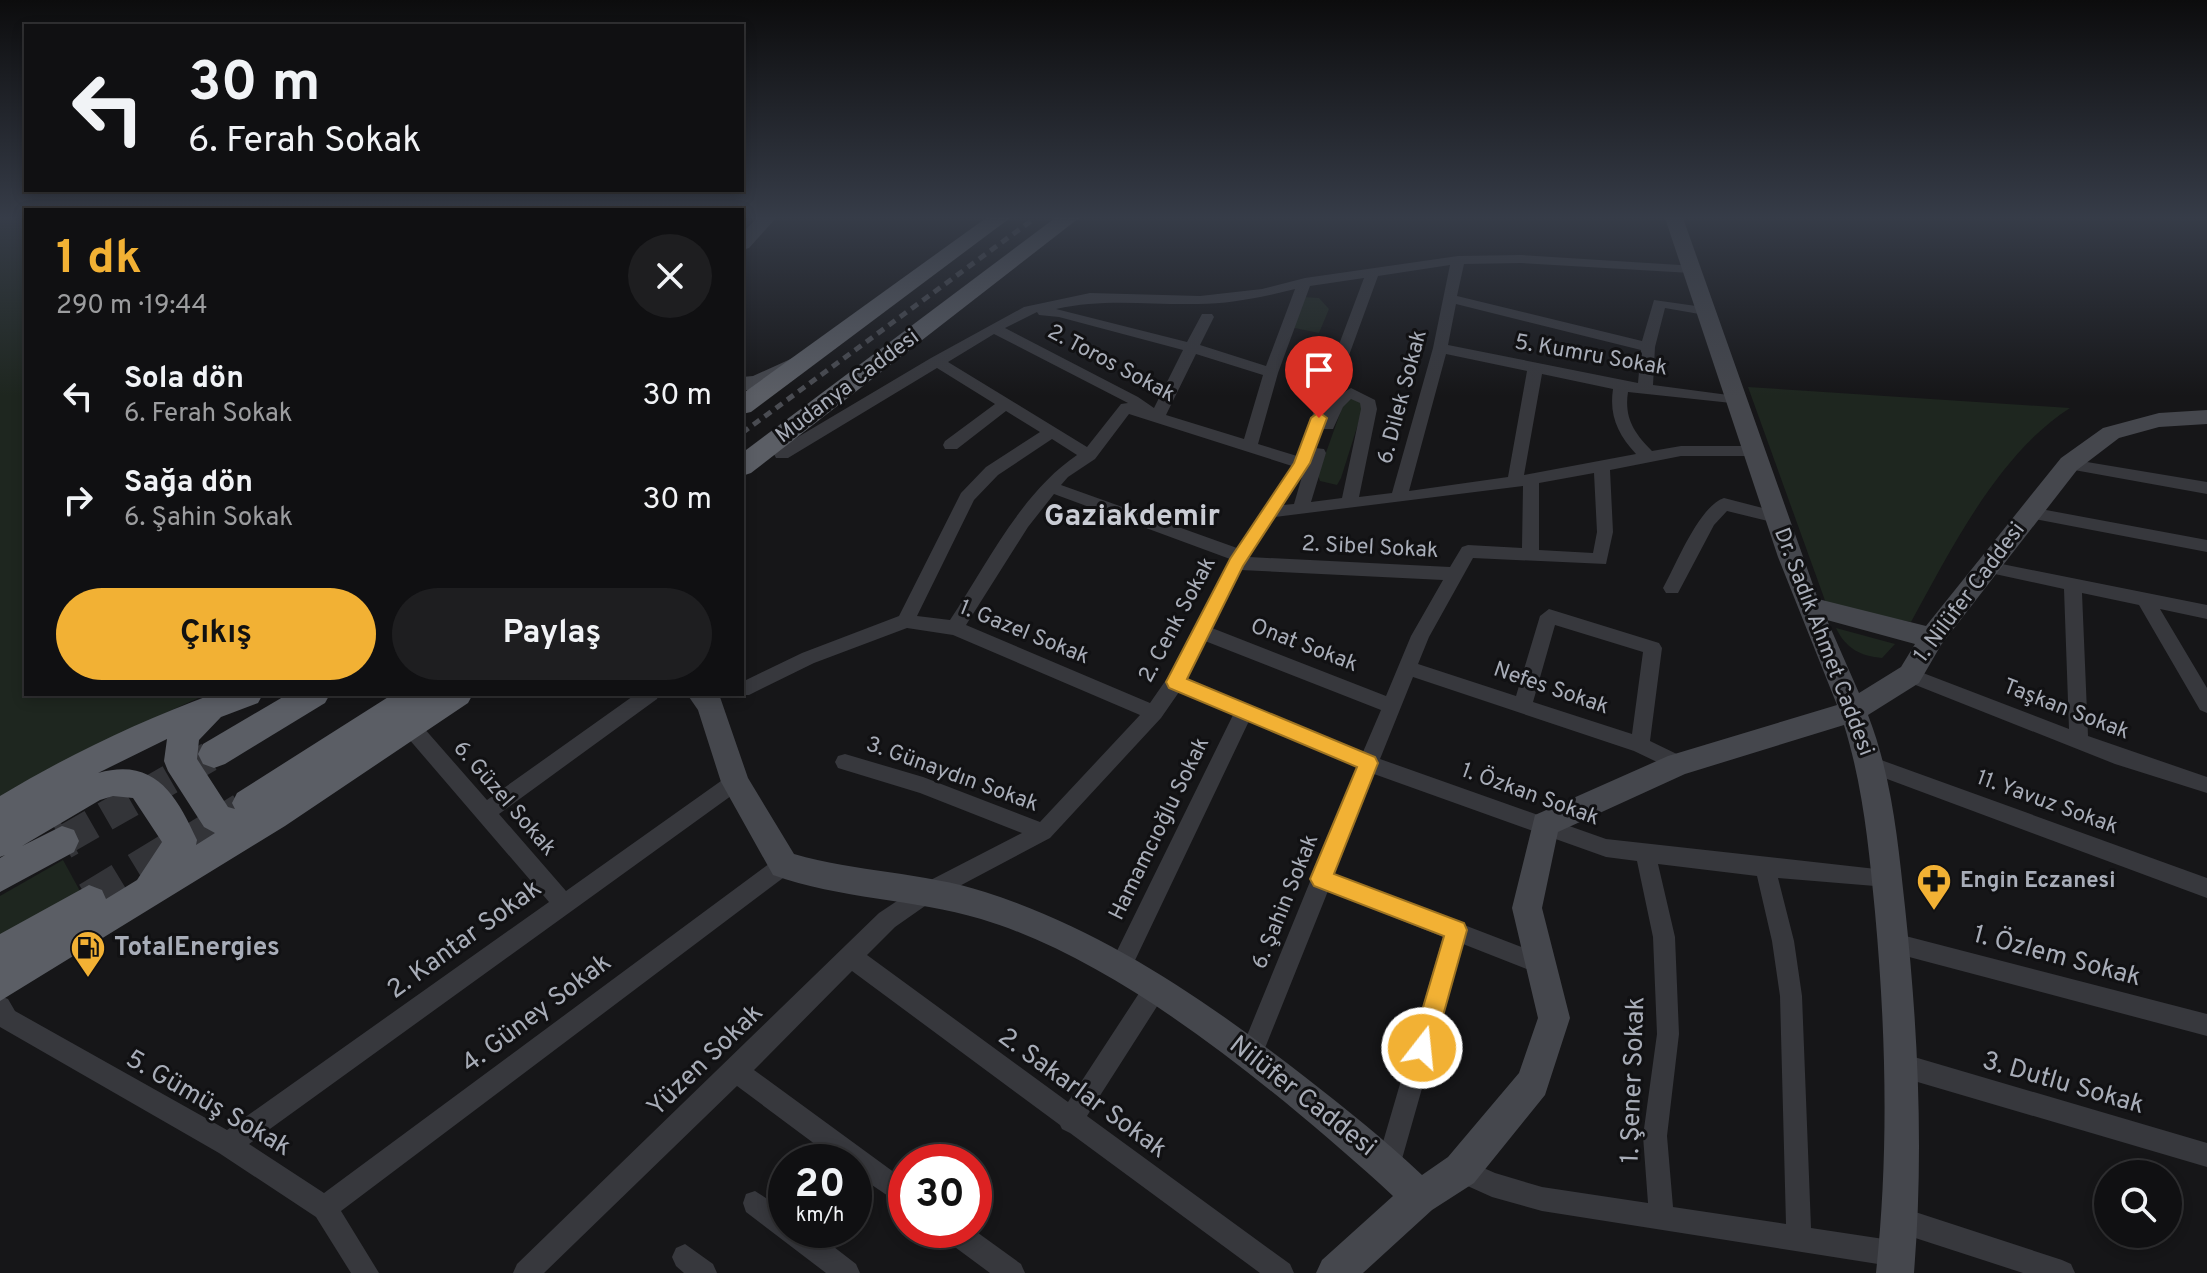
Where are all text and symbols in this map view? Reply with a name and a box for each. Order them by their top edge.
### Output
text: 30 m [188,50,321,120]
icon: left [56,56,160,160]
text: 6. Ferah Sokak [188,119,421,165]
text: 1 dk [56,230,142,290]
button: close [628,234,712,318]
text: 290 m · 19:44 [56,290,208,323]
street label: 2. Toros Sokak [1043,319,1179,409]
street label: Mudanya Caddesi [771,324,925,450]
street label: 6. Dilek Sokak [1372,327,1434,467]
street label: 5. Kumru Sokak [1512,329,1670,383]
pin [1285,336,1353,418]
icon: arrive [1297,348,1341,392]
text: Sola dön [124,361,244,398]
icon: left [56,374,100,418]
text: 30 m [643,378,712,415]
text: 6. Ferah Sokak [124,398,293,431]
text: Sağa dön [124,465,253,502]
icon: right [56,478,100,522]
text: 30 m [643,482,712,519]
district label: Gaziakdemir [1044,499,1221,536]
text: 6. Şahin Sokak [124,502,293,535]
street label: 1. Nilüfer Caddesi [1909,518,2031,668]
street label: Dr. Sadık Ahmet Caddesi [1767,524,1879,760]
street label: 2. Sibel Sokak [1301,531,1439,565]
street label: 2. Cenk Sokak [1134,552,1222,688]
button: Çıkış [56,588,376,680]
button: Paylaş [392,588,712,680]
street label: 1. Gazel Sokak [955,595,1093,671]
street label: Onat Sokak [1246,613,1362,679]
street label: Nefes Sokak [1490,657,1612,721]
street label: Taşkan Sokak [1999,674,2133,746]
street label: 3. Günaydın Sokak [862,731,1042,819]
street label: Hamamcıoğlu Sokak [1104,733,1216,925]
street label: 6. Güzel Sokak [447,736,561,862]
street label: 1. Özkan Sokak [1457,756,1603,832]
street label: 11. Yavuz Sokak [1972,765,2122,841]
street label: 6. Şahin Sokak [1247,831,1325,973]
pharmacy icon: Engin Eczanesi [1915,862,1953,912]
place label: Engin Eczanesi [1960,868,2115,895]
street label: 2. Kantar Sokak [381,873,549,1007]
street label: 1. Özlem Sokak [1969,918,2145,995]
fuel station icon: TotalEnergies [69,929,107,979]
place label: TotalEnergies [114,932,280,965]
street label: 4. Güney Sokak [456,947,618,1081]
street label: 1. Şener Sokak [1615,996,1653,1164]
street label: Yüzen Sokak [641,997,771,1125]
position arrow [1380,1006,1464,1090]
street label: 2. Sakarlar Sokak [991,1021,1173,1167]
street label: Nilüfer Caddesi [1222,1029,1382,1165]
street label: 5. Gümüş Sokak [119,1043,297,1165]
street label: 3. Dutlu Sokak [1978,1045,2148,1123]
speed limit sign: 30 [888,1144,992,1248]
map controls [2094,1160,2182,1248]
button: search [2094,1160,2182,1248]
text: 20 [795,1161,845,1211]
text: km/h [796,1203,844,1229]

